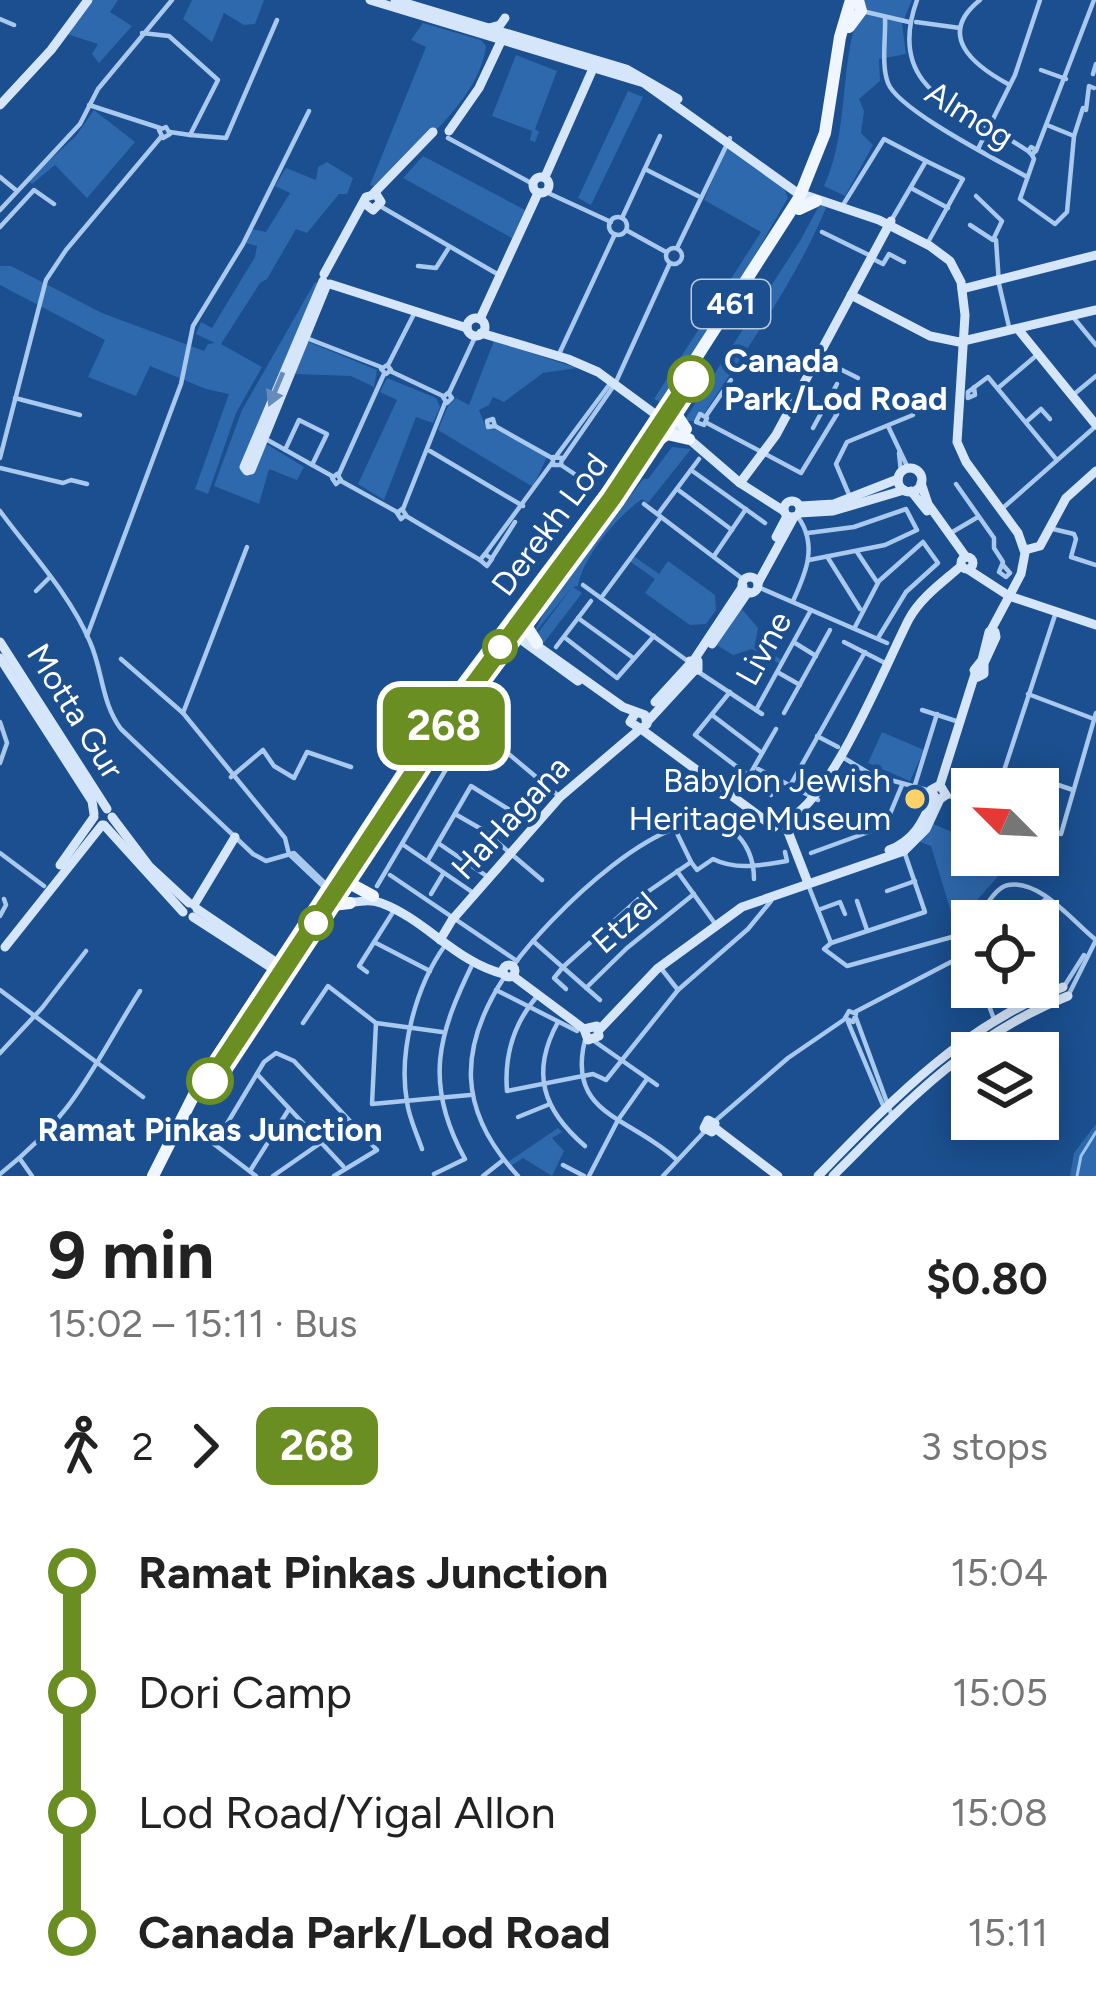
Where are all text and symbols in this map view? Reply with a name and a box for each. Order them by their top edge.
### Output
street label: Almog [919,72,1021,156]
road number: 461 [692,280,770,328]
place label: Canada Park/Lod Road [724,341,948,418]
marker: Canada Park/Lod Road [669,357,713,401]
one-way arrow [266,371,285,407]
street label: Derekh Lod [483,445,616,603]
street label: Livne [727,604,800,692]
unlabelled marker [484,631,516,663]
street label: Motta Gur [19,637,132,786]
line badge: 268 [375,687,513,765]
text: 268 [407,700,481,751]
street label: HaHagana [443,747,577,887]
place label: Babylon Jewish Heritage Museum [628,761,891,838]
north arrow [951,768,1059,876]
map controls [951,768,1059,1140]
marker: Babylon Jewish Heritage Museum [902,786,928,812]
street label: Etzel [584,884,665,961]
button: locate [951,900,1059,1008]
unlabelled marker [300,907,332,939]
button: layers [951,1032,1059,1140]
marker: Ramat Pinkas Junction [188,1059,232,1103]
place label: Ramat Pinkas Junction [38,1110,382,1149]
text: 9 min [48,1215,214,1295]
text: $0.80 [926,1251,1048,1305]
text: 15:02 – 15:11 · Bus [48,1300,357,1347]
icon: walk [48,1413,114,1479]
icon: forward [172,1413,238,1479]
text: 268 [280,1420,354,1471]
text: 2 [132,1423,154,1470]
text: 3 stops [920,1423,1048,1470]
text: Ramat Pinkas Junction [138,1545,608,1599]
text: 15:04 [950,1549,1048,1596]
text: Dori Camp [138,1665,352,1719]
text: 15:05 [952,1669,1048,1716]
text: Lod Road/Yigal Allon [138,1785,556,1839]
text: 15:08 [951,1789,1048,1836]
text: Canada Park/Lod Road [138,1905,611,1959]
text: 15:11 [967,1909,1048,1956]

